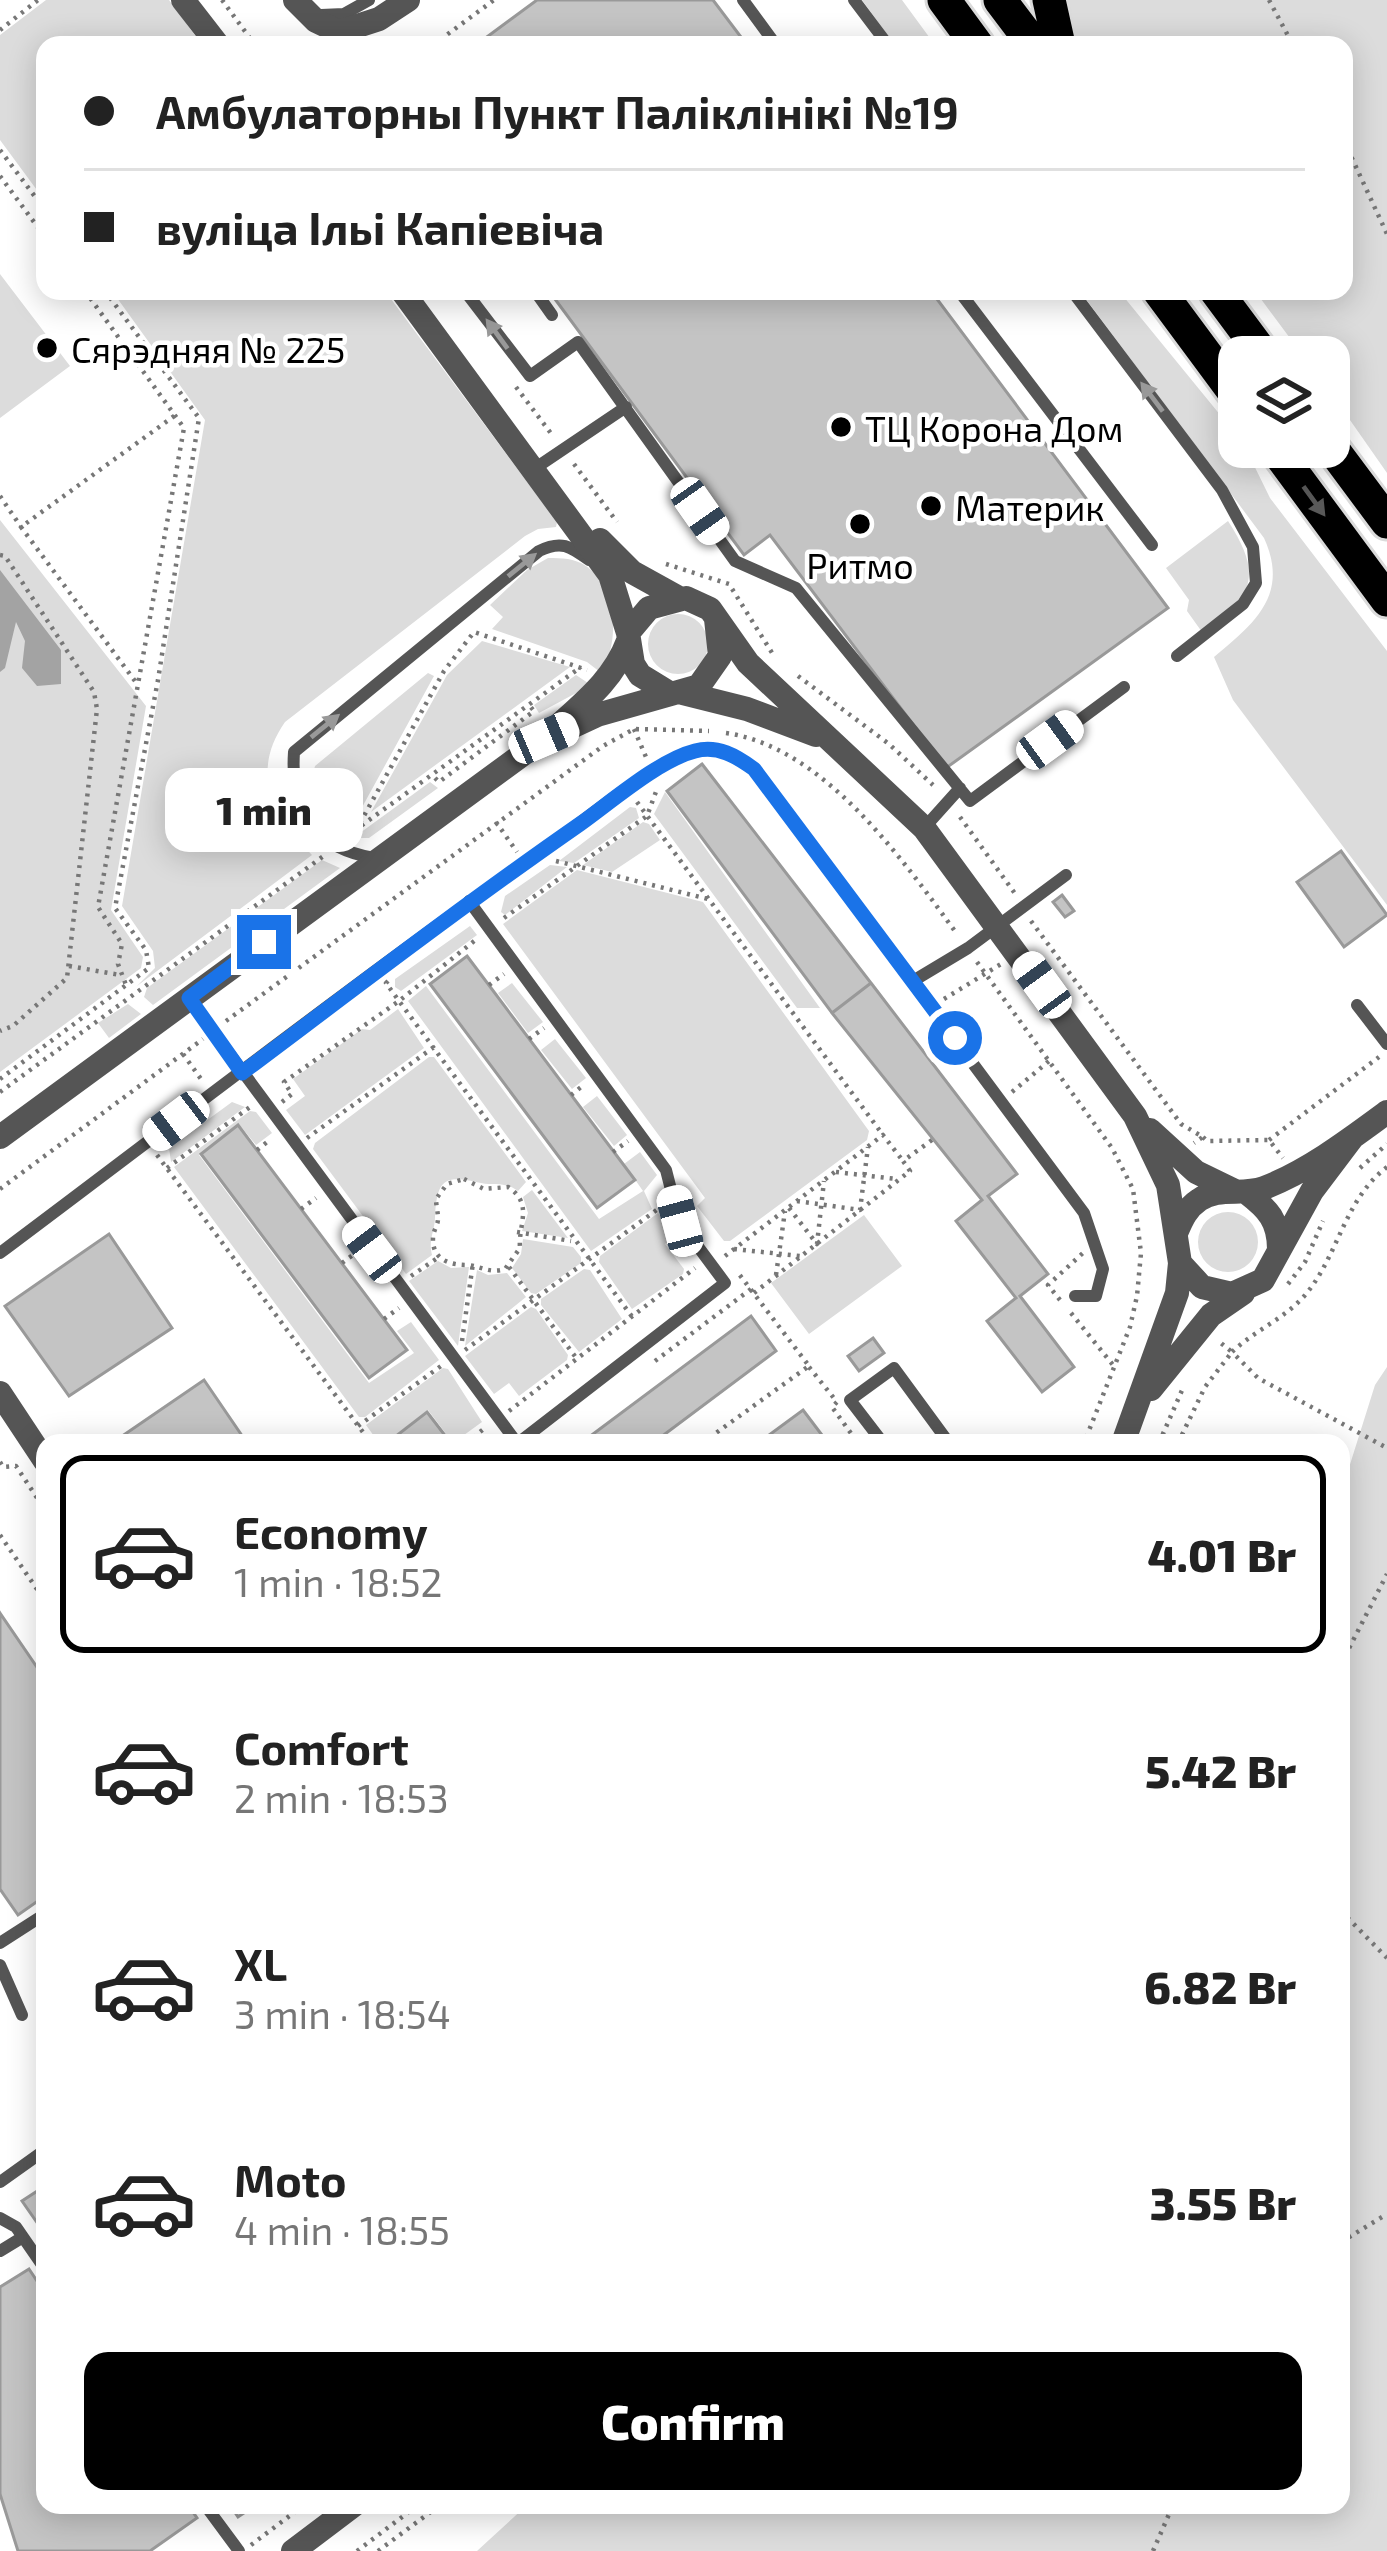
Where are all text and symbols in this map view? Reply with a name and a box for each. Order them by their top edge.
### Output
text: Амбулаторны Пункт Паліклінікі №19 [156,84,959,138]
text: вуліца Ільі Капіевіча [156,200,604,254]
one-way arrow [485,318,509,350]
place label: Сярэдняя № 225 [71,327,345,370]
marker: Сярэдняя № 225 [34,335,60,361]
map controls [1218,336,1350,468]
button: layers [1218,336,1350,468]
one-way arrow [1140,381,1164,413]
place label: ТЦ Корона Дом [865,406,1124,449]
marker: ТЦ Корона Дом [828,414,854,440]
car [665,471,735,551]
place label: Материк [955,485,1105,528]
one-way arrow [1301,485,1325,516]
marker: Материк [918,493,944,519]
marker: Ритмо [847,511,873,537]
place label: Ритмо [806,543,914,586]
one-way arrow [506,553,537,578]
car [1010,704,1090,776]
car [504,707,584,769]
one-way arrow [310,714,341,739]
callout: 1 min [165,768,363,852]
text: 1 min [216,786,312,833]
route end [237,915,291,969]
car [1006,945,1078,1025]
route start [928,1011,982,1065]
car [136,1085,216,1157]
car [653,1182,707,1260]
car [336,1210,408,1290]
icon: car [90,1500,198,1608]
text: Economy [234,1504,428,1558]
text: 4.01 Br [1147,1527,1296,1581]
text: 1 min · 18:52 [234,1558,443,1605]
icon: car [90,1716,198,1824]
text: Comfort [234,1720,409,1774]
text: 5.42 Br [1145,1743,1296,1797]
text: 2 min · 18:53 [234,1774,449,1821]
icon: car [90,1932,198,2040]
text: XL [234,1936,287,1990]
text: 6.82 Br [1144,1959,1296,2013]
text: 3 min · 18:54 [234,1990,451,2037]
icon: car [90,2148,198,2256]
text: Moto [234,2152,347,2206]
text: 3.55 Br [1150,2175,1296,2229]
text: 4 min · 18:55 [234,2206,450,2253]
button: Confirm [84,2352,1302,2490]

